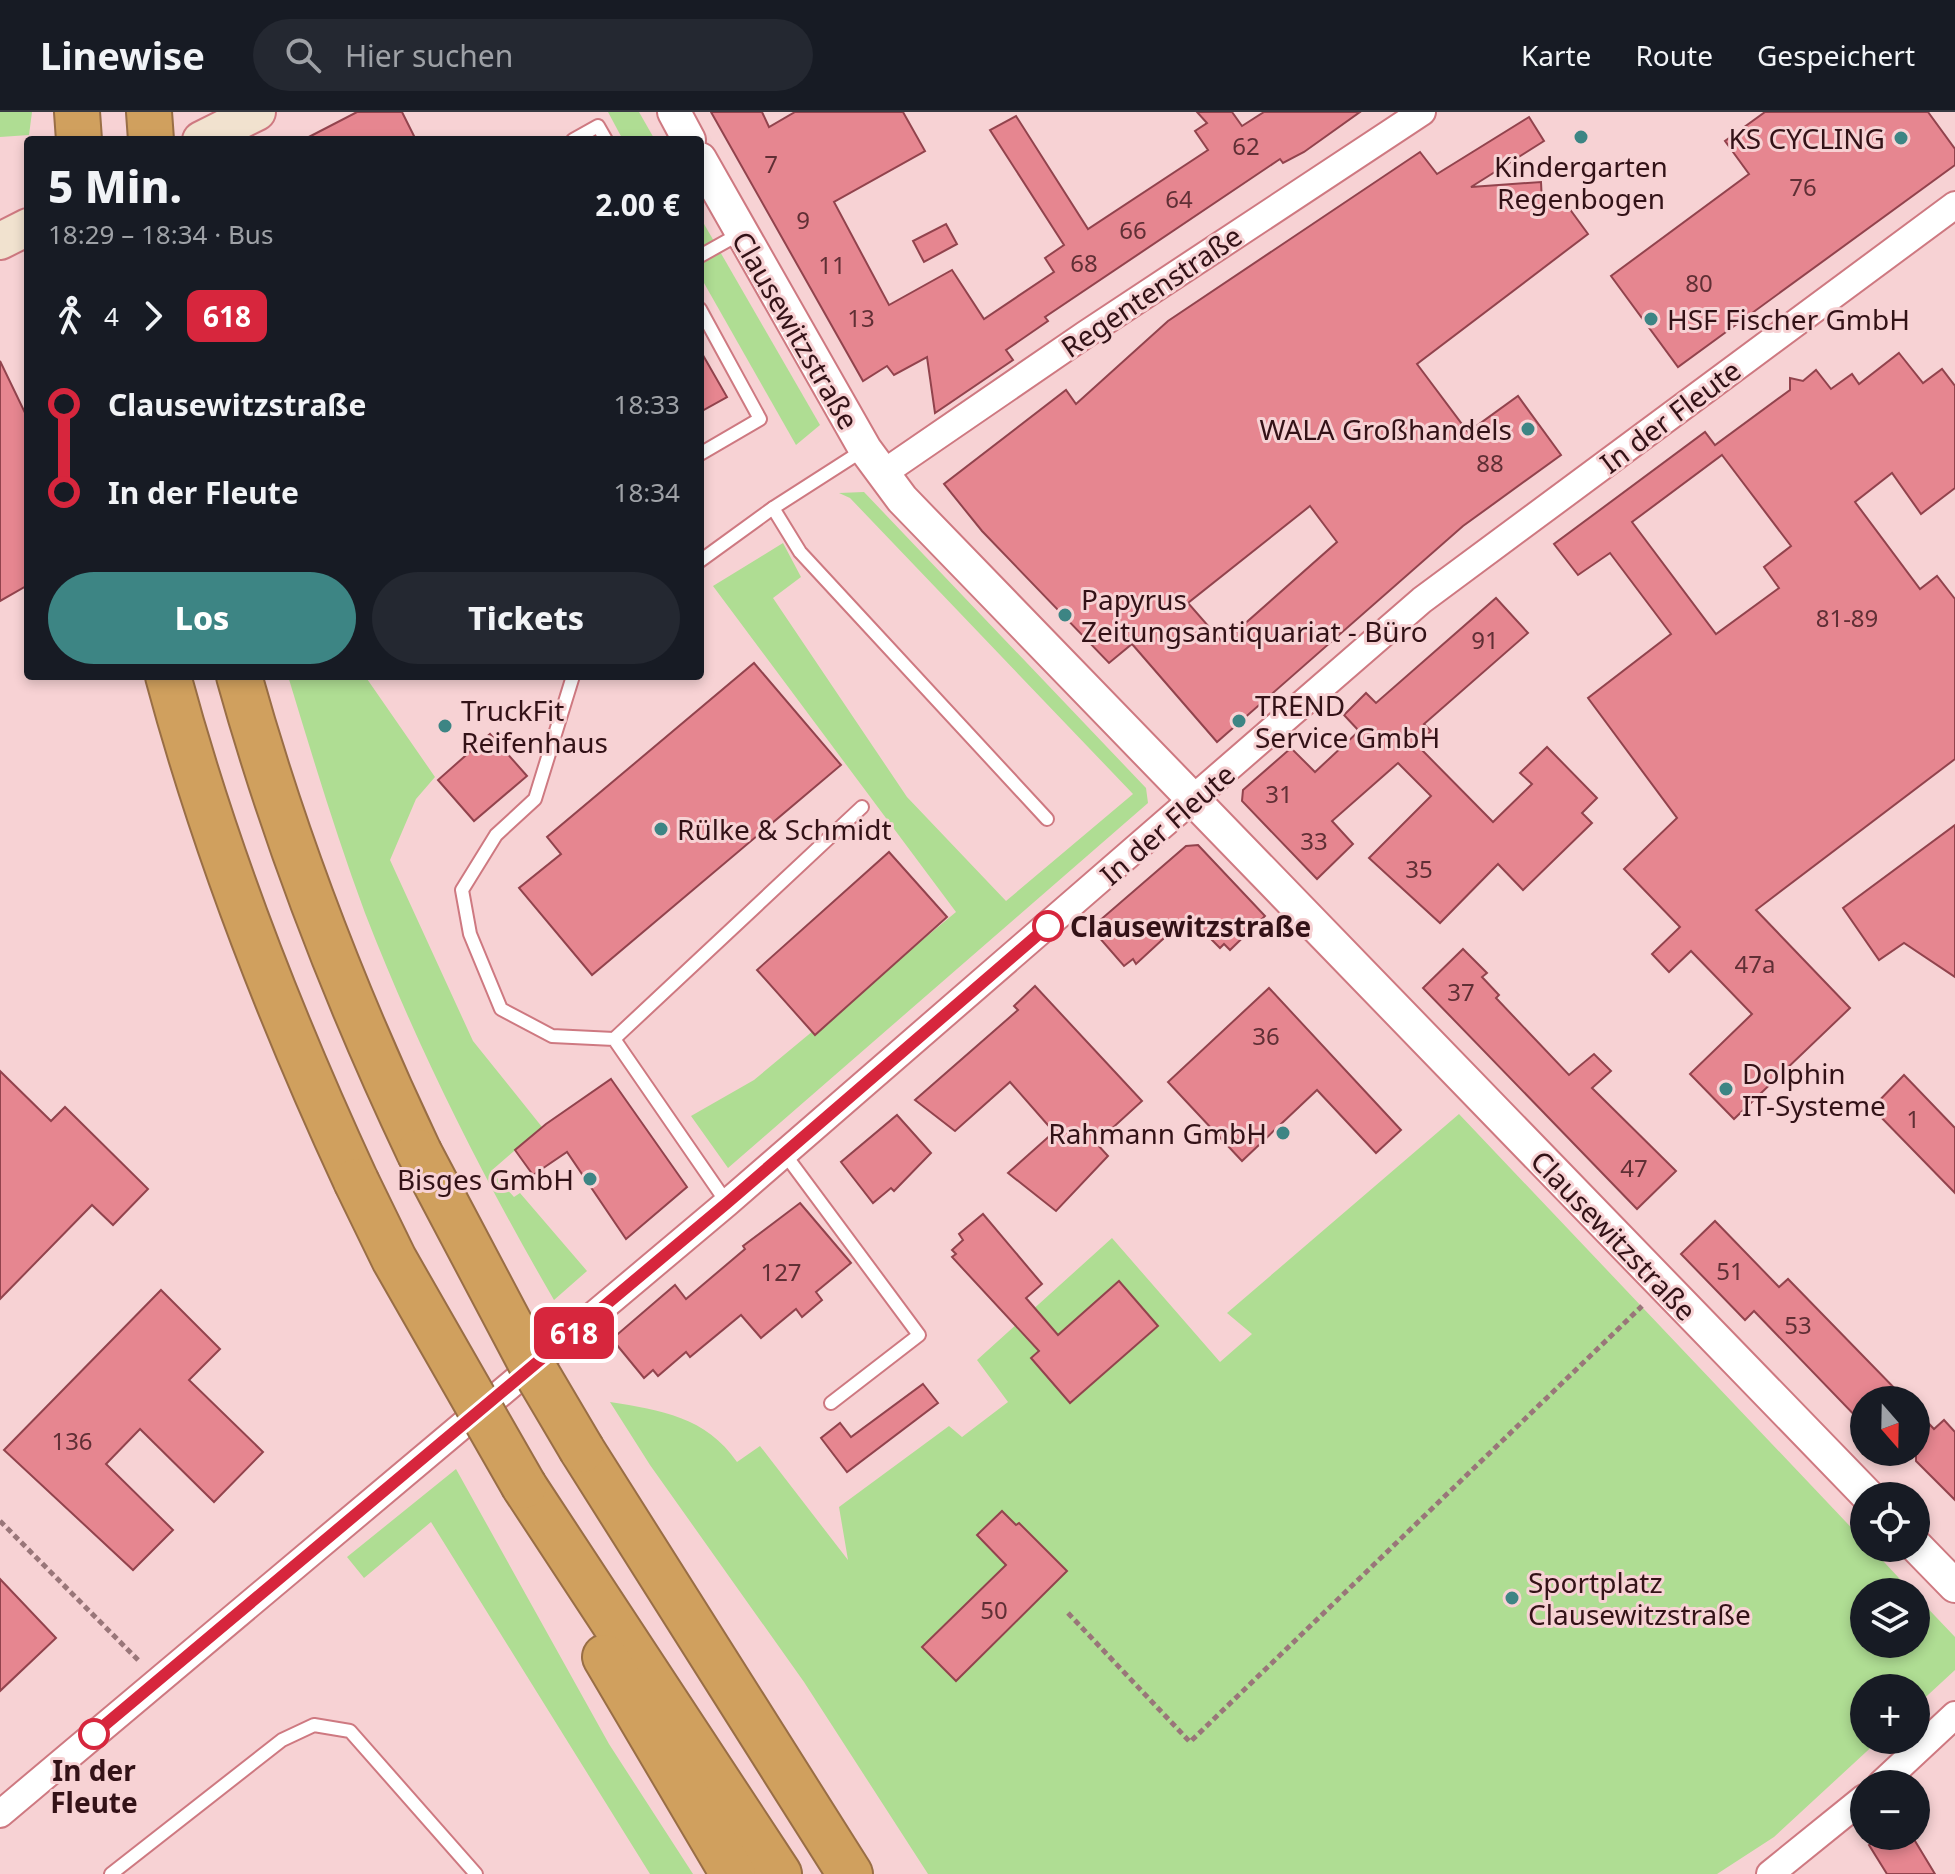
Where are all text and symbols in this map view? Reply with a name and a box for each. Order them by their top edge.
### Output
search box [253,19,813,91]
text: Linewise [40,29,205,81]
icon: search [281,33,325,77]
text: Hier suchen [345,35,513,76]
text: Karte [1521,36,1591,74]
text: Route [1635,36,1713,74]
text: Gespeichert [1757,36,1915,74]
place label: KS CYCLING [1729,119,1885,157]
marker: Kindergarten Regenbogen [1572,128,1590,146]
house number: 62 [1232,129,1260,162]
marker: KS CYCLING [1892,129,1910,147]
house number: 7 [764,147,778,180]
place label: Kindergarten Regenbogen [1494,147,1668,217]
text: 5 Min. [48,156,182,216]
house number: 76 [1789,170,1817,203]
house number: 64 [1165,182,1193,215]
text: 2.00 € [595,184,680,225]
house number: 9 [796,203,810,236]
house number: 66 [1119,213,1147,246]
text: 18:29 – 18:34 · Bus [48,216,273,252]
street label: Regentenstraße [1053,216,1249,366]
street label: Clausewitzstraße [724,224,868,436]
house number: 68 [1070,246,1098,279]
house number: 11 [818,248,846,281]
house number: 80 [1685,266,1713,299]
icon: walk [48,294,92,338]
icon: forward [131,294,175,338]
text: 618 [203,297,251,335]
text: 4 [104,298,119,334]
place label: HSF Fischer GmbH [1667,300,1910,338]
house number: 13 [847,301,875,334]
marker: HSF Fischer GmbH [1642,310,1660,328]
street label: In der Fleute [1592,351,1748,481]
text: Clausewitzstraße [108,384,366,425]
text: 18:33 [614,386,680,422]
place label: WALA Großhandels [1259,410,1512,448]
marker: WALA Großhandels [1519,420,1537,438]
house number: 88 [1476,446,1504,479]
text: In der Fleute [108,472,299,513]
text: 18:34 [614,474,680,510]
button: Los [48,572,356,664]
button: Tickets [372,572,680,664]
place label: Papyrus Zeitungsantiquariat - Büro [1081,580,1428,650]
house number: 81-89 [1816,601,1878,634]
marker: Papyrus Zeitungsantiquariat - Büro [1056,606,1074,624]
house number: 91 [1471,623,1499,656]
place label: TREND Service GmbH [1255,686,1440,756]
place label: TruckFit Reifenhaus [461,691,608,761]
marker: TREND Service GmbH [1230,712,1248,730]
marker: TruckFit Reifenhaus [436,717,454,735]
street label: In der Fleute [1092,755,1242,893]
house number: 31 [1265,777,1293,810]
place label: Rülke & Schmidt [677,810,892,848]
marker: Rülke & Schmidt [652,820,670,838]
house number: 33 [1300,824,1328,857]
house number: 35 [1405,852,1433,885]
place label: Clausewitzstraße [1070,907,1311,945]
marker: Clausewitzstraße [1033,911,1063,941]
house number: 47a [1735,947,1775,980]
house number: 37 [1447,975,1475,1008]
house number: 36 [1252,1019,1280,1052]
place label: Dolphin IT-Systeme [1742,1054,1886,1124]
marker: Dolphin IT-Systeme [1717,1080,1735,1098]
house number: 1 [1906,1102,1920,1135]
place label: Rahmann GmbH [1048,1114,1267,1152]
marker: Rahmann GmbH [1274,1124,1292,1142]
street label: Clausewitzstraße [1523,1142,1705,1328]
house number: 47 [1620,1151,1648,1184]
place label: Bisges GmbH [397,1160,574,1198]
marker: Bisges GmbH [581,1170,599,1188]
house number: 51 [1716,1254,1744,1287]
house number: 127 [760,1255,802,1288]
line badge: 618 [528,1307,620,1359]
house number: 53 [1784,1308,1812,1341]
text: 618 [550,1314,598,1352]
north arrow [1850,1386,1930,1466]
map controls [1850,1386,1930,1850]
house number: 136 [51,1424,93,1457]
button: locate [1850,1482,1930,1562]
place label: Sportplatz Clausewitzstraße [1528,1563,1751,1633]
button: layers [1850,1578,1930,1658]
marker: Sportplatz Clausewitzstraße [1503,1589,1521,1607]
house number: 50 [980,1593,1008,1626]
button: + [1850,1674,1930,1754]
marker: In der Fleute [79,1719,109,1749]
place label: In der Fleute [50,1751,138,1821]
button: − [1850,1770,1930,1850]

